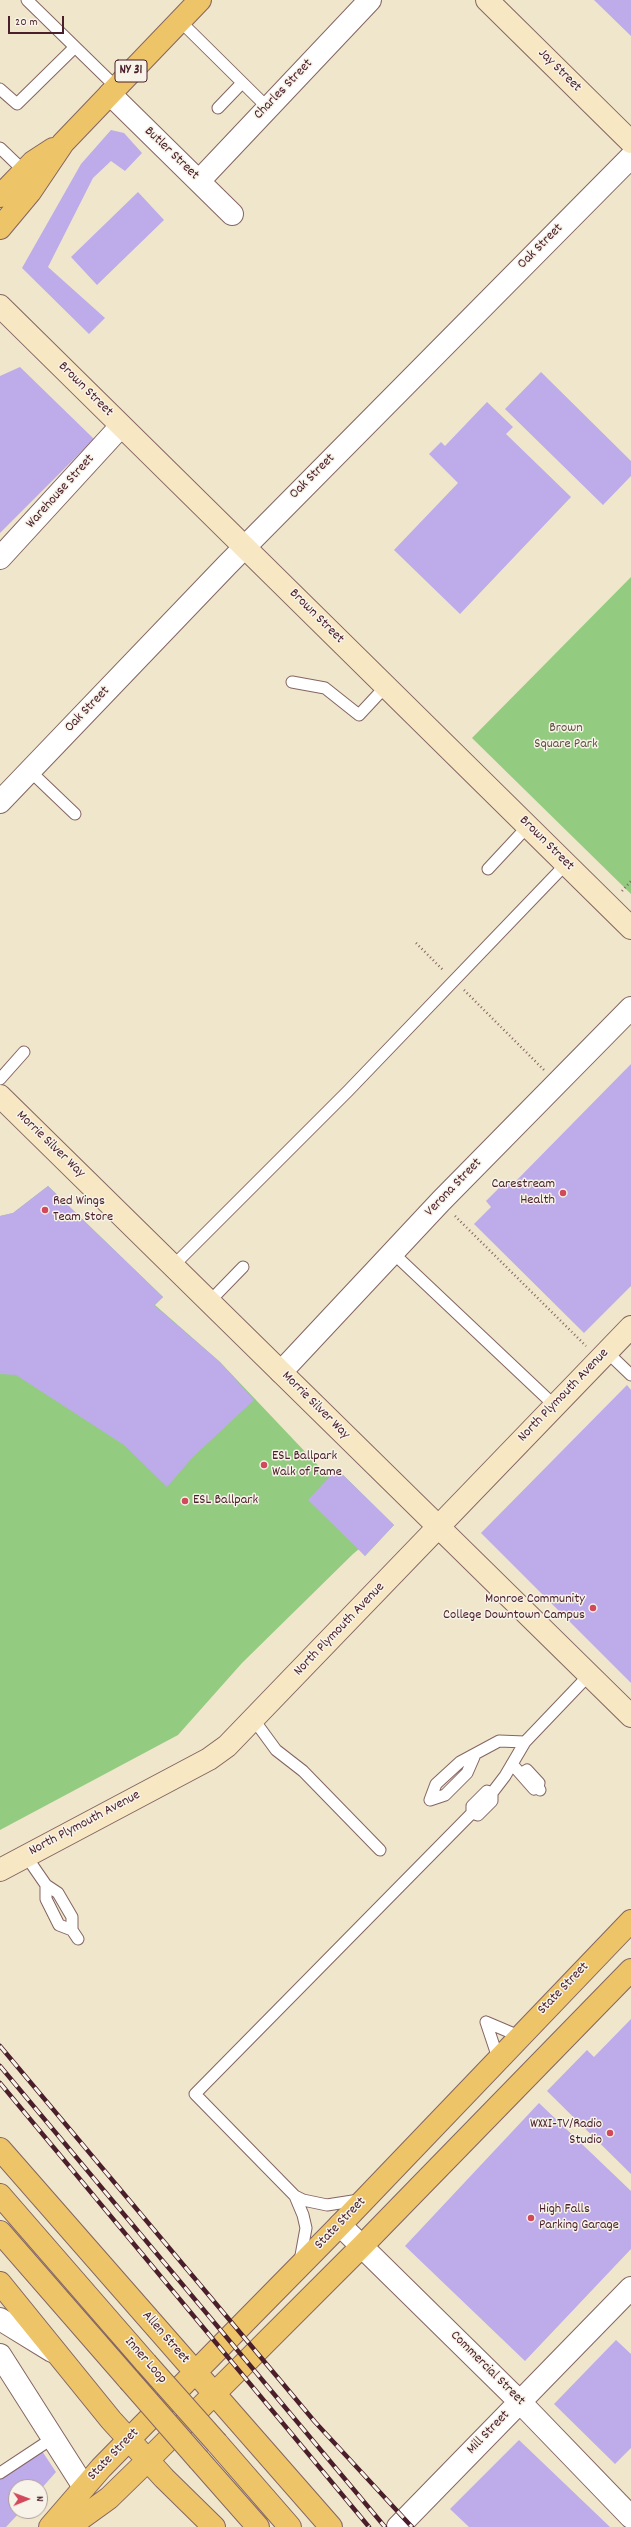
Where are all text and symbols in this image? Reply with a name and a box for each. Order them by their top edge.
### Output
scale bar [10,8,66,34]
text: 20 m [15,14,38,31]
street label: Jay Street [534,46,584,96]
street label: Charles Street [251,56,317,124]
road number: NY 31 [115,60,147,82]
street label: Butler Street [140,124,202,184]
street label: Oak Street [515,221,567,273]
street label: Brown Street [54,359,116,421]
street label: Warehouse Street [23,451,99,533]
street label: Oak Street [287,451,339,503]
street label: Brown Street [285,586,347,648]
street label: Oak Street [62,683,114,737]
park label: Brown Square Park [534,721,598,754]
street label: Brown Street [515,813,577,875]
street label: Morrie Silver Way [12,1108,88,1182]
street label: Verona Street [422,1155,486,1221]
place label: Carestream Health [492,1177,555,1210]
marker: Carestream Health [558,1188,568,1198]
place label: Red Wings Team Store [53,1194,113,1226]
marker: Red Wings Team Store [40,1205,50,1215]
street label: North Plymouth Avenue [515,1346,613,1446]
street label: Morrie Silver Way [277,1368,353,1444]
place label: ESL Ballpark Walk of Fame [272,1449,342,1482]
marker: ESL Ballpark Walk of Fame [259,1460,269,1470]
place label: ESL Ballpark [193,1493,258,1509]
marker: ESL Ballpark [180,1496,190,1506]
street label: North Plymouth Avenue [291,1580,389,1680]
place label: Monroe Community College Downtown Campus [443,1592,585,1624]
marker: Monroe Community College Downtown Campus [588,1603,598,1613]
street label: North Plymouth Avenue [27,1788,143,1860]
street label: State Street [535,1959,593,2019]
place label: WXXI-TV/Radio Studio [530,2117,602,2150]
marker: WXXI-TV/Radio Studio [605,2128,615,2138]
street label: State Street [312,2194,370,2254]
place label: High Falls Parking Garage [539,2202,619,2234]
marker: High Falls Parking Garage [526,2213,536,2223]
street label: Allen Street [138,2308,192,2368]
street label: Commercial Street [446,2328,528,2410]
street label: Inner Loop [120,2334,170,2388]
street label: Mill Street [464,2408,514,2458]
street label: State Street [85,2425,143,2485]
north arrow [8,2479,48,2519]
text: N [31,2496,47,2502]

